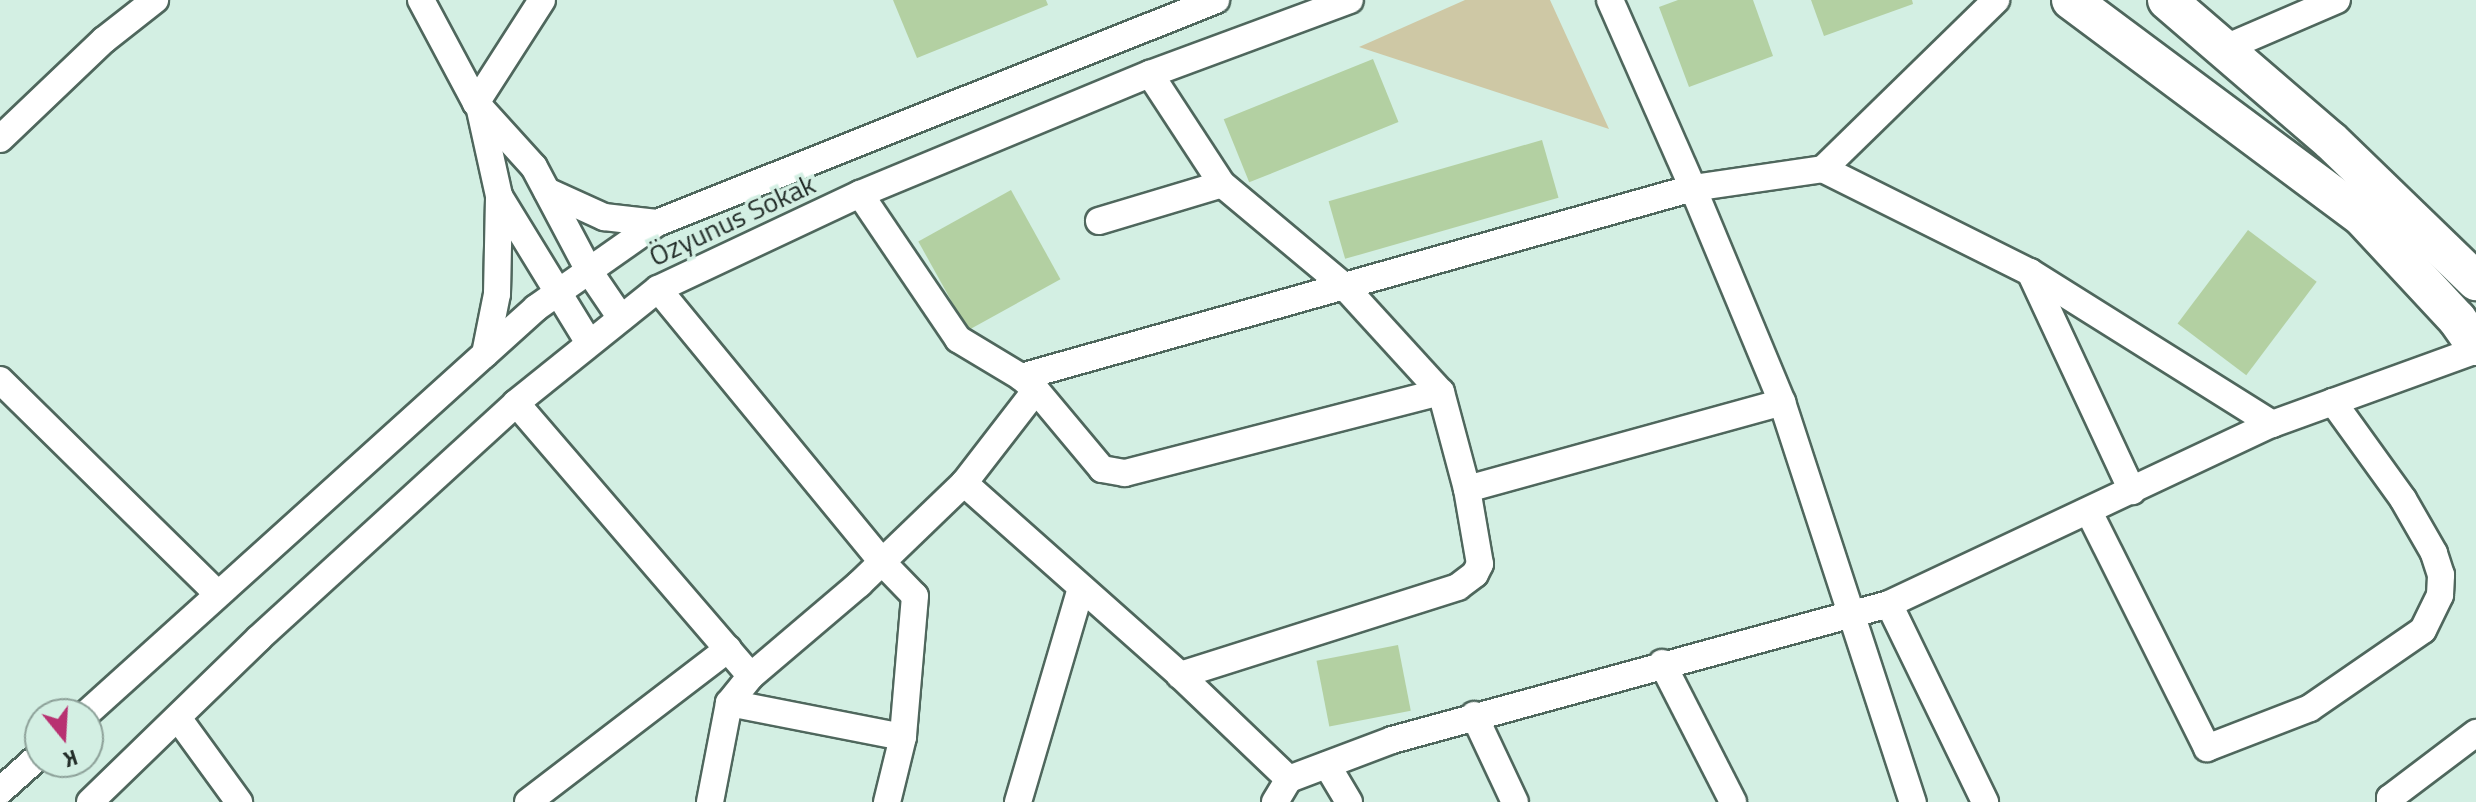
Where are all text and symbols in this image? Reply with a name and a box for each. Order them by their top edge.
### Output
street label: Özyunus Sokak [644,167,820,273]
north arrow [24,698,104,778]
text: K [59,741,82,777]

